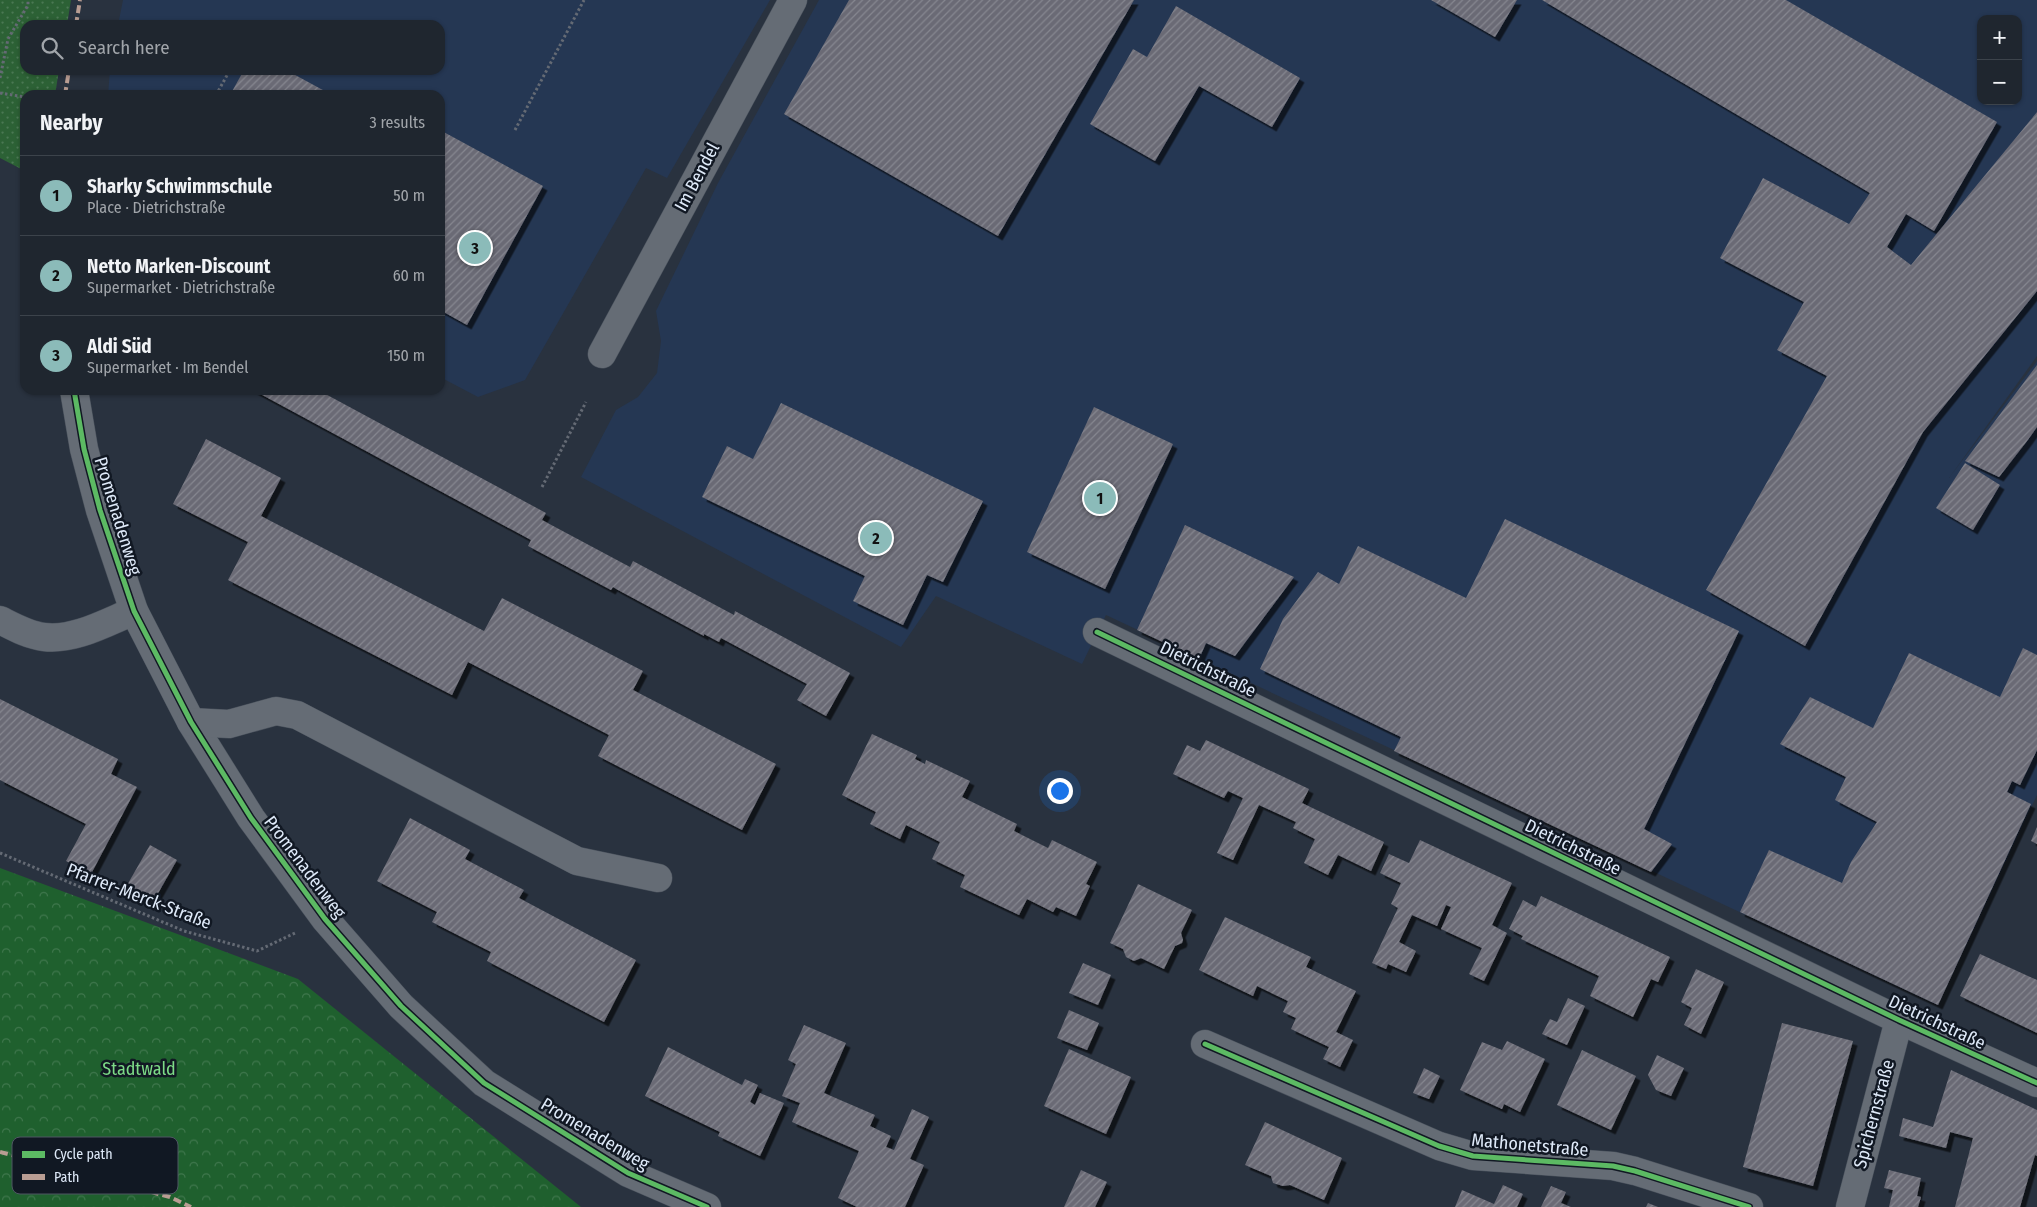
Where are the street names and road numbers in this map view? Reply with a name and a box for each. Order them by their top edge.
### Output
street label: Im Bendel [670,139,724,215]
street label: Promenadenweg [90,454,147,578]
street label: Dietrichstraße [1156,636,1260,702]
street label: Promenadenweg [259,811,351,923]
street label: Dietrichstraße [1521,814,1625,880]
street label: Pfarrer-Merck-Straße [63,858,215,934]
street label: Dietrichstraße [1885,990,1989,1054]
street label: Spichernstraße [1849,1057,1899,1171]
street label: Promenadenweg [537,1093,654,1175]
street label: Mathonetstraße [1471,1129,1590,1161]

